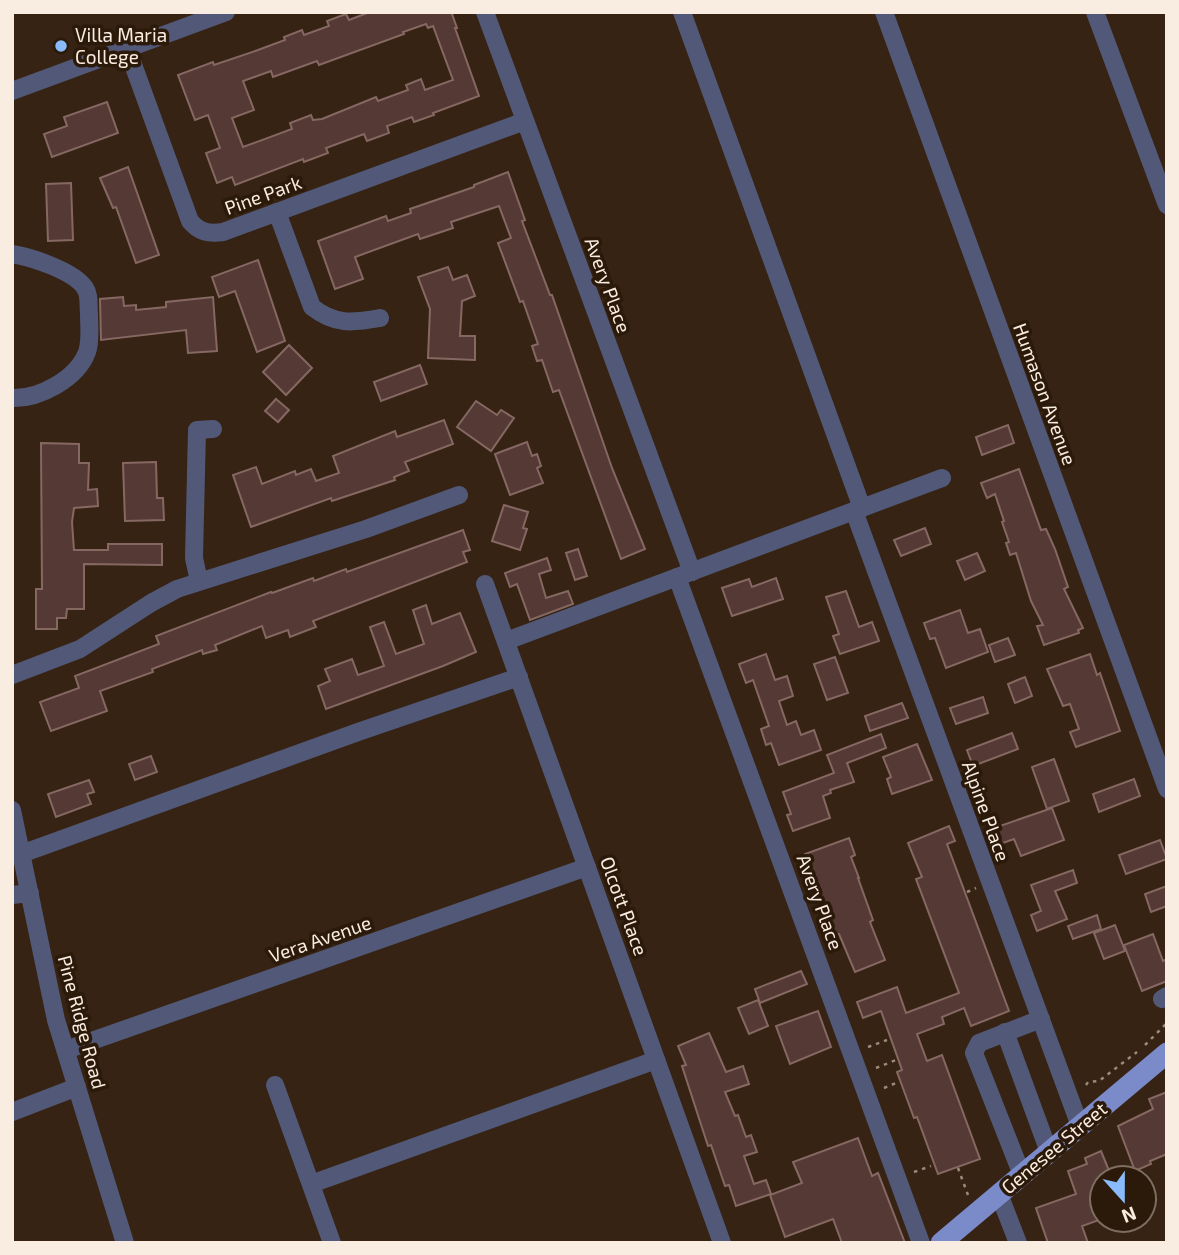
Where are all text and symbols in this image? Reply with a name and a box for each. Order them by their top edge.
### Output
place label: Villa Maria College [75,23,167,68]
marker: Villa Maria College [53,38,69,54]
street label: Pine Park [221,170,305,219]
street label: Avery Place [581,234,636,336]
street label: Humason Avenue [1009,320,1082,468]
street label: Alpine Place [958,757,1015,864]
street label: Avery Place [793,851,848,953]
street label: Olcott Place [596,853,653,958]
street label: Vera Avenue [266,910,374,967]
street label: Pine Ridge Road [54,953,111,1091]
street label: Genesee Street [996,1097,1111,1198]
north arrow [1088,1164,1158,1234]
text: N [1119,1202,1140,1229]

